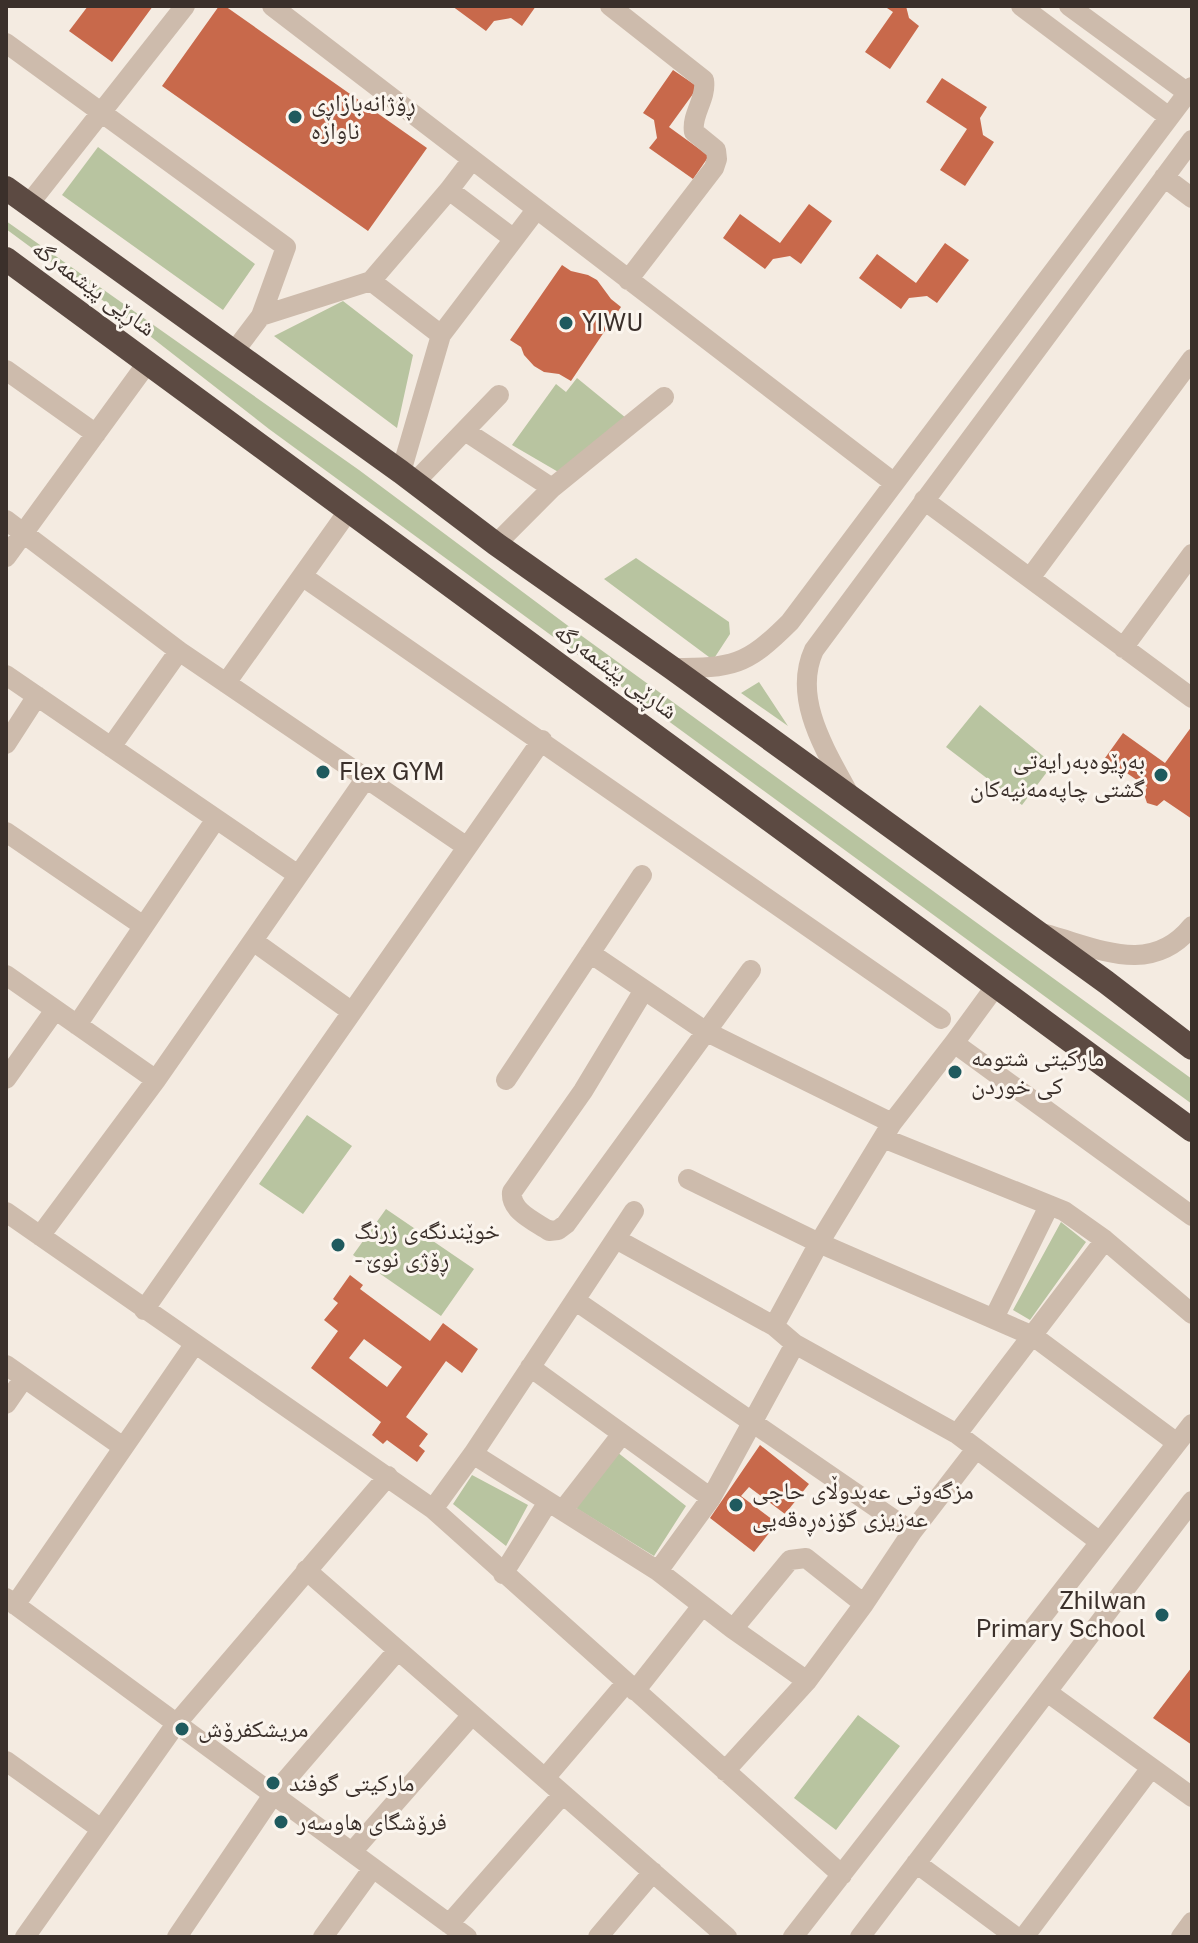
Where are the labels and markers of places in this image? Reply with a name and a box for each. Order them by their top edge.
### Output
place label: ڕۆژانەبازاڕی ناوازە [311,88,416,144]
marker: ڕۆژانەبازاڕی ناوازە [286,108,304,126]
place label: YIWU [582,308,643,336]
marker: YIWU [557,314,575,332]
place label: بەڕێوەبەرایەتی گشتی چاپەمەنیەکان [970,746,1145,803]
place label: Flex GYM [339,757,445,785]
marker: Flex GYM [314,763,332,781]
marker: بەڕێوەبەرایەتی گشتی چاپەمەنیەکان [1152,766,1170,784]
place label: مارکیتی شتومه کی خوردن [971,1043,1104,1100]
marker: مارکیتی شتومه کی خوردن [946,1063,964,1081]
place label: خوێندنگەی زرنگ - ڕۆژی نوێ [354,1216,500,1277]
marker: خوێندنگەی زرنگ - ڕۆژی نوێ [329,1236,347,1254]
place label: مزگەوتی عەبدوڵای حاجی عەزیزی گۆزەڕەقەیی [752,1475,974,1537]
marker: مزگەوتی عەبدوڵای حاجی عەزیزی گۆزەڕەقەیی [727,1496,745,1514]
place label: Zhilwan Primary School [976,1586,1146,1642]
marker: Zhilwan Primary School [1153,1606,1171,1624]
place label: مریشکفرۆش [198,1714,308,1743]
marker: مریشکفرۆش [173,1720,191,1738]
place label: مارکیتی گوفند [289,1768,415,1797]
marker: مارکیتی گوفند [264,1774,282,1792]
place label: فرۆشگای هاوسەر [296,1807,447,1836]
marker: فرۆشگای هاوسەر [272,1813,290,1831]

